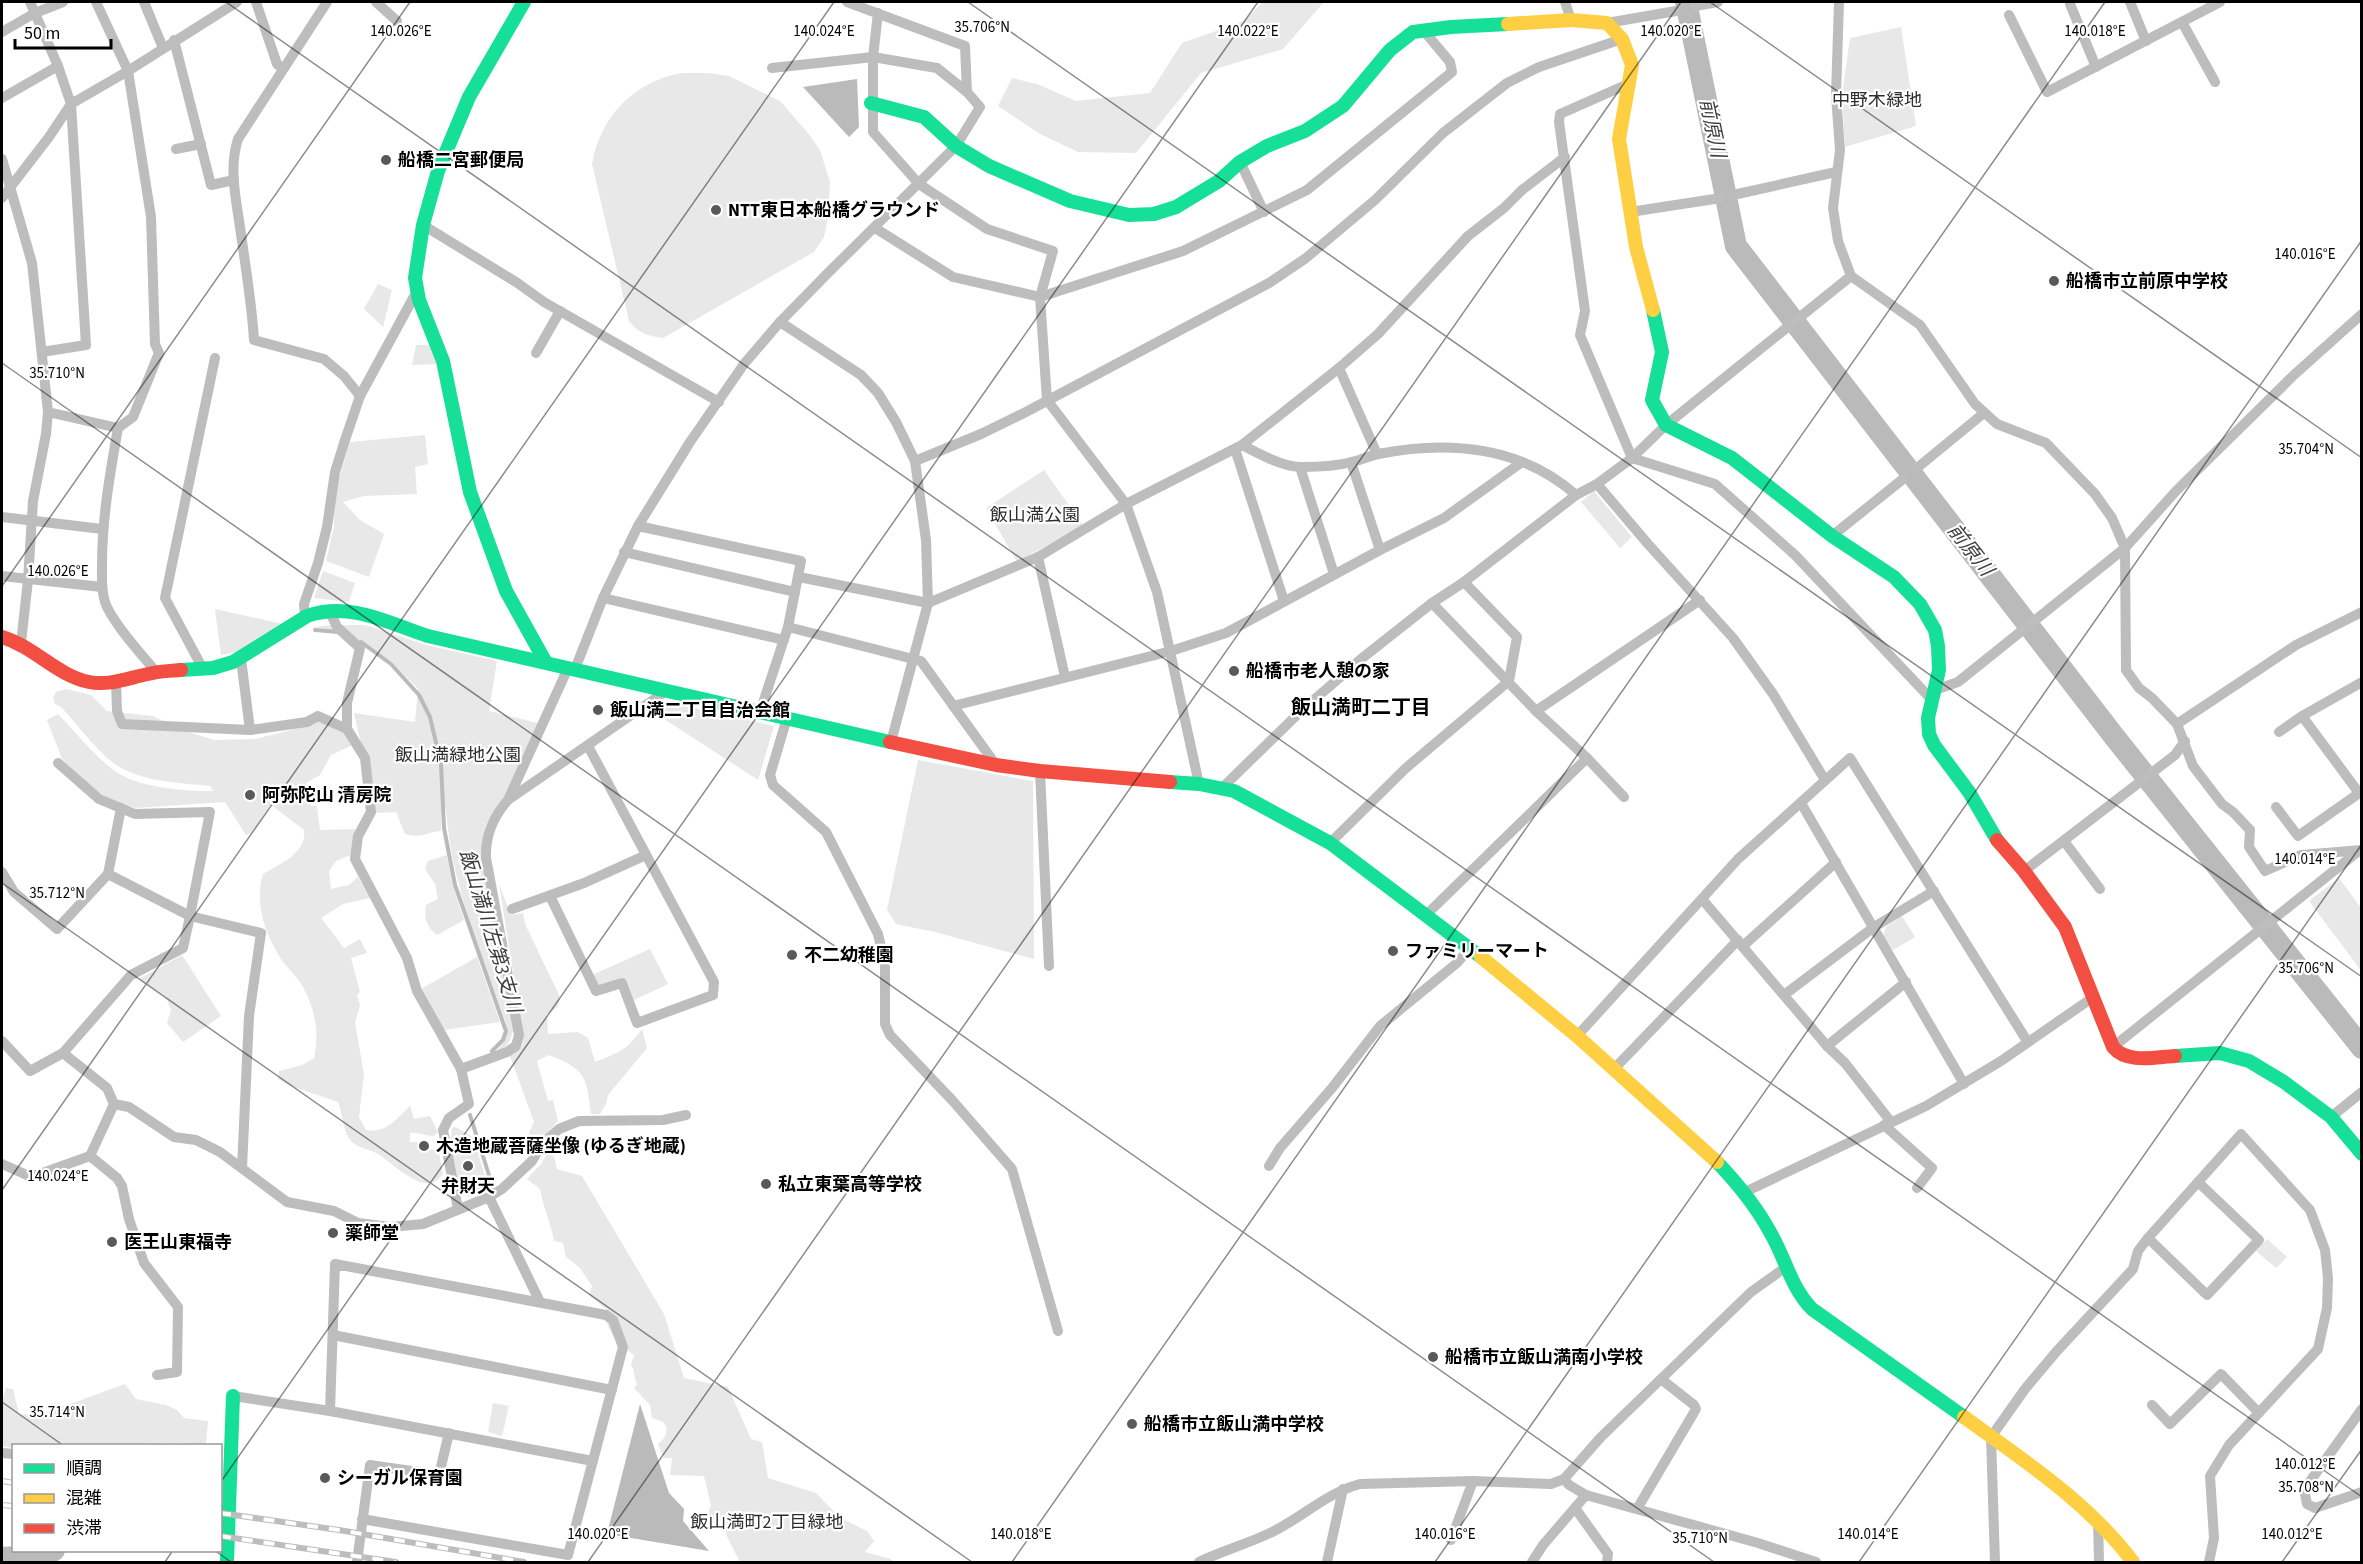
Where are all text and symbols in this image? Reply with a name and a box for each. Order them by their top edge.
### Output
scale bar [15,12,111,50]
text: 35.706°N [954,17,1010,38]
text: 50 m [24,21,60,46]
text: 140.026°E [370,21,432,42]
text: 140.024°E [793,21,855,42]
text: 140.022°E [1217,21,1279,42]
text: 140.020°E [1640,21,1702,42]
text: 140.018°E [2064,21,2126,42]
park label: 中野木緑地 [1832,88,1922,113]
water label: 前原川 [1692,96,1732,162]
place label: 船橋二宮郵便局 [398,148,524,173]
marker: 船橋二宮郵便局 [379,153,393,167]
place label: NTT東日本船橋グラウンド [728,198,940,223]
marker: NTT東日本船橋グラウンド [709,203,723,217]
text: 140.016°E [2274,244,2336,265]
place label: 船橋市立前原中学校 [2066,269,2228,294]
marker: 船橋市立前原中学校 [2047,274,2061,288]
text: 35.710°N [29,363,85,384]
text: 35.704°N [2278,439,2334,460]
park label: 飯山満公園 [990,503,1080,528]
water label: 前原川 [1940,518,2001,584]
text: 140.026°E [27,561,89,582]
place label: 船橋市老人憩の家 [1246,659,1390,684]
marker: 船橋市老人憩の家 [1227,664,1241,678]
district label: 飯山満町二丁目 [1291,694,1431,722]
place label: 飯山満二丁目自治会館 [610,698,790,723]
marker: 飯山満二丁目自治会館 [591,703,605,717]
park label: 飯山満緑地公園 [395,743,521,768]
place label: 阿弥陀山 清房院 [262,783,392,808]
marker: 阿弥陀山 清房院 [243,788,257,802]
water label: 飯山満川左第3支川 [452,846,529,1018]
text: 140.014°E [2274,849,2336,870]
text: 35.712°N [29,883,85,904]
place label: ファミリーマート [1405,939,1549,964]
place label: 不二幼稚園 [804,943,894,968]
marker: ファミリーマート [1386,944,1400,958]
marker: 不二幼稚園 [785,948,799,962]
text: 35.706°N [2278,958,2334,979]
place label: 木造地蔵菩薩坐像 (ゆるぎ地蔵) [436,1134,686,1159]
marker: 木造地蔵菩薩坐像 (ゆるぎ地蔵) [417,1139,431,1153]
marker: 弁財天 [461,1159,475,1173]
text: 140.024°E [27,1166,89,1187]
place label: 私立東葉高等学校 [778,1172,922,1197]
place label: 弁財天 [441,1174,495,1199]
marker: 私立東葉高等学校 [759,1177,773,1191]
place label: 薬師堂 [345,1221,399,1246]
marker: 薬師堂 [326,1226,340,1240]
place label: 医王山東福寺 [124,1230,232,1255]
marker: 医王山東福寺 [105,1235,119,1249]
place label: 船橋市立飯山満南小学校 [1445,1345,1643,1370]
marker: 船橋市立飯山満南小学校 [1426,1350,1440,1364]
text: 35.714°N [29,1402,85,1423]
place label: 船橋市立飯山満中学校 [1144,1412,1324,1437]
marker: 船橋市立飯山満中学校 [1125,1417,1139,1431]
legend [12,1444,222,1552]
text: 140.012°E [2274,1454,2336,1475]
text: 順調 [66,1456,102,1481]
place label: シーガル保育園 [337,1466,463,1491]
marker: シーガル保育園 [318,1471,332,1485]
text: 35.708°N [2278,1477,2334,1498]
text: 混雑 [66,1486,102,1511]
park label: 飯山満町2丁目緑地 [691,1510,843,1535]
text: 渋滞 [66,1516,102,1541]
text: 140.020°E [567,1524,629,1545]
text: 140.018°E [990,1524,1052,1545]
text: 140.016°E [1414,1524,1476,1545]
text: 140.014°E [1837,1524,1899,1545]
text: 140.012°E [2261,1524,2323,1545]
text: 35.710°N [1672,1528,1728,1549]

